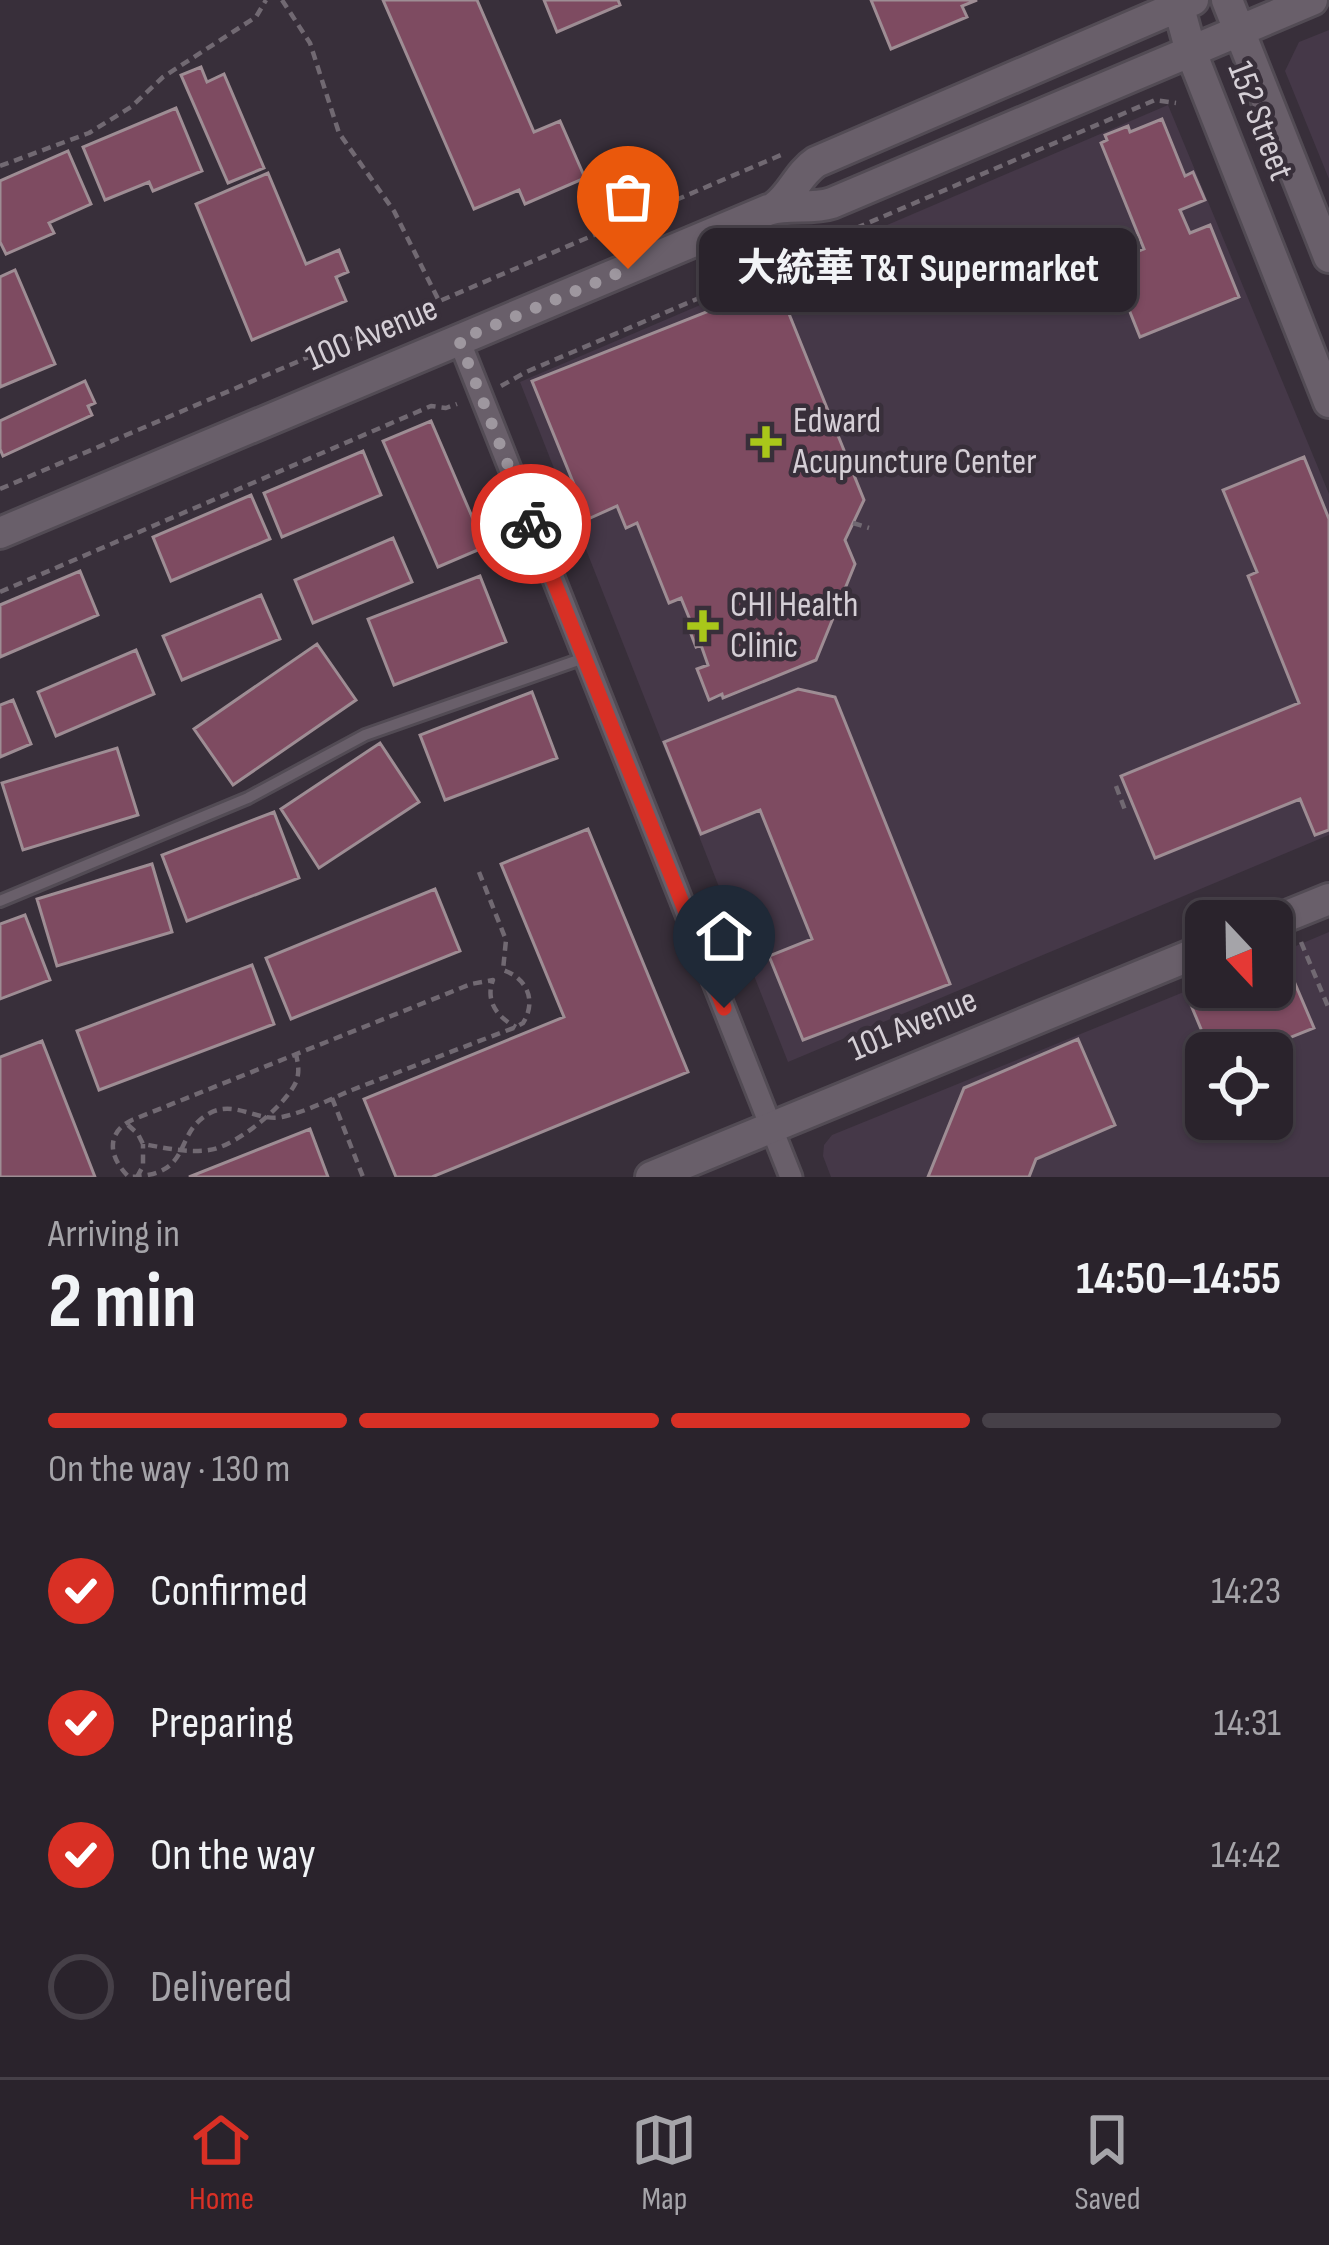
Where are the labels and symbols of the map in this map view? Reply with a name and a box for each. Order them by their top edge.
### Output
street label: 152 Street [1218,56,1302,186]
pin [577,146,679,269]
callout: 大統華 T&T Supermarket [700,227,1138,311]
street label: 100 Avenue [300,287,444,381]
place label: Edward Acupuncture Center [792,400,1037,484]
marker: Edward Acupuncture Center [750,426,782,458]
courier [471,464,591,584]
place label: CHI Health Clinic [730,584,858,668]
marker: CHI Health Clinic [687,610,719,642]
pin [673,885,775,1008]
north arrow [1185,900,1293,1008]
street label: 101 Avenue [842,979,984,1071]

